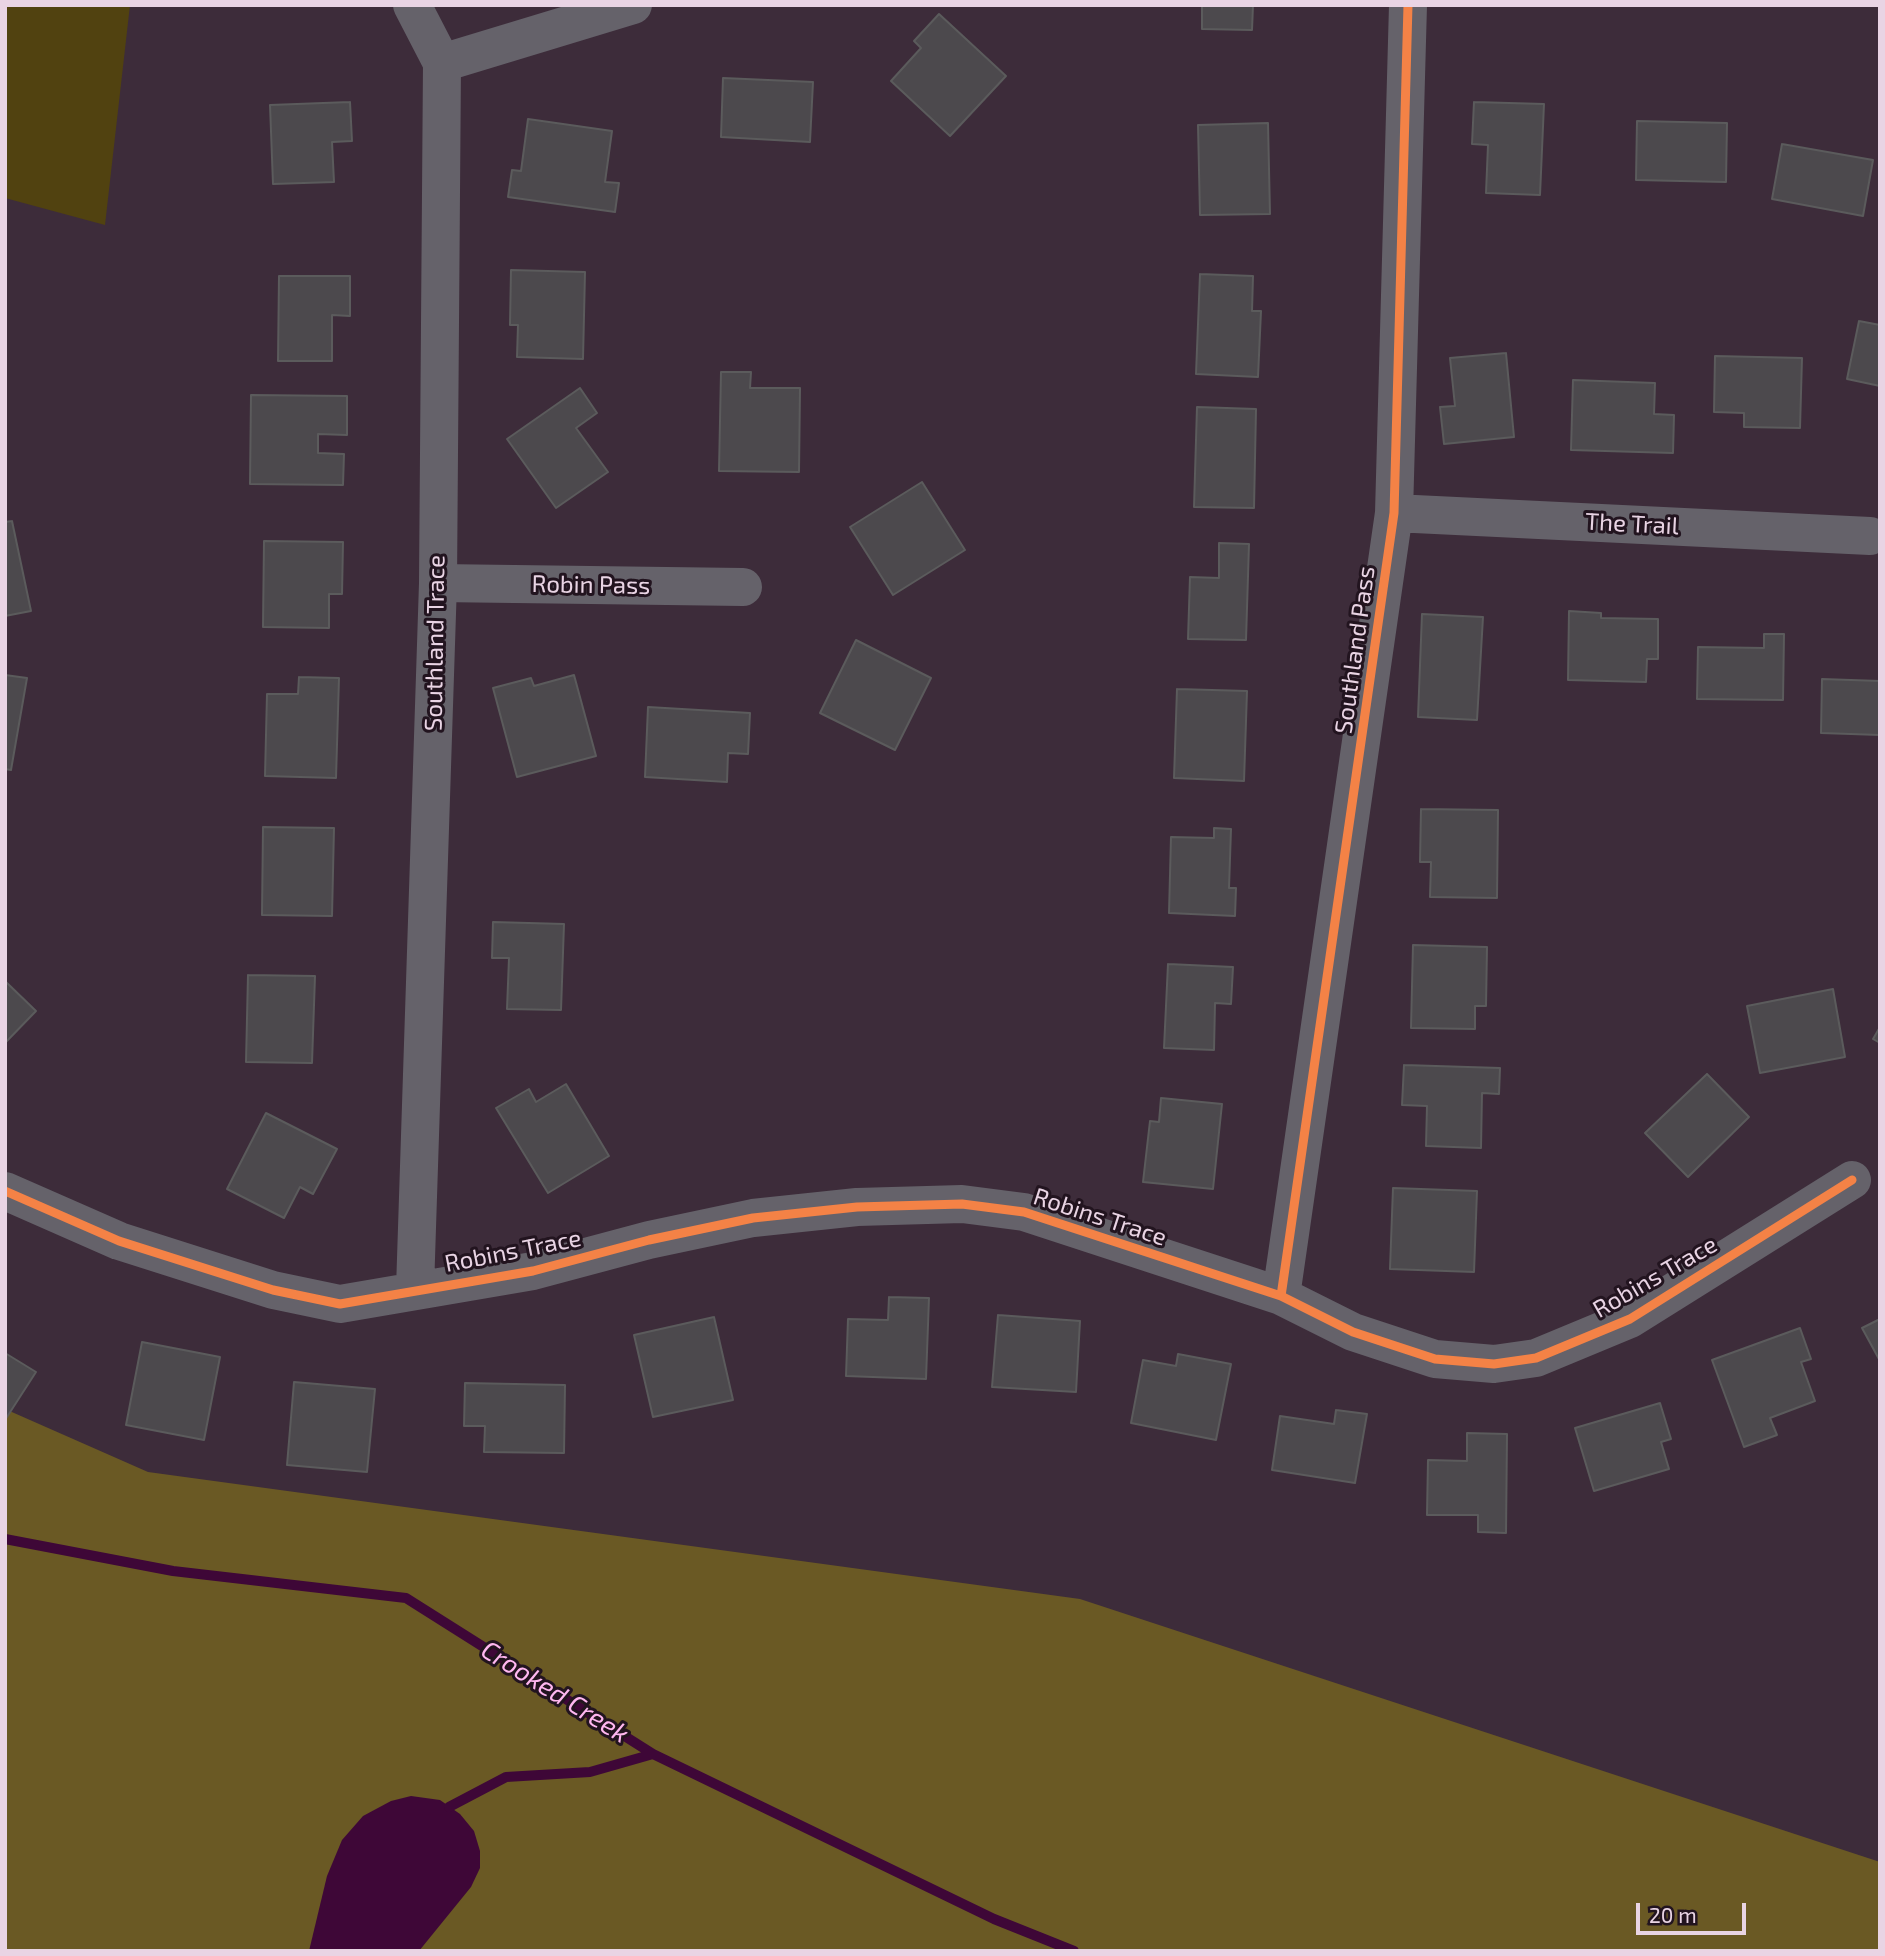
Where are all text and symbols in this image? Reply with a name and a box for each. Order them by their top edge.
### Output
street label: The Trail [1584,507,1680,541]
street label: Southland Trace [419,555,451,731]
street label: Southland Pass [1329,564,1381,736]
street label: Robin Pass [531,570,651,600]
street label: Robins Trace [1030,1182,1170,1252]
street label: Robins Trace [442,1224,584,1278]
street label: Robins Trace [1588,1230,1722,1324]
water label: Crooked Creek [475,1634,635,1750]
scale bar [1640,1890,1750,1934]
text: 20 m [1649,1902,1697,1927]

